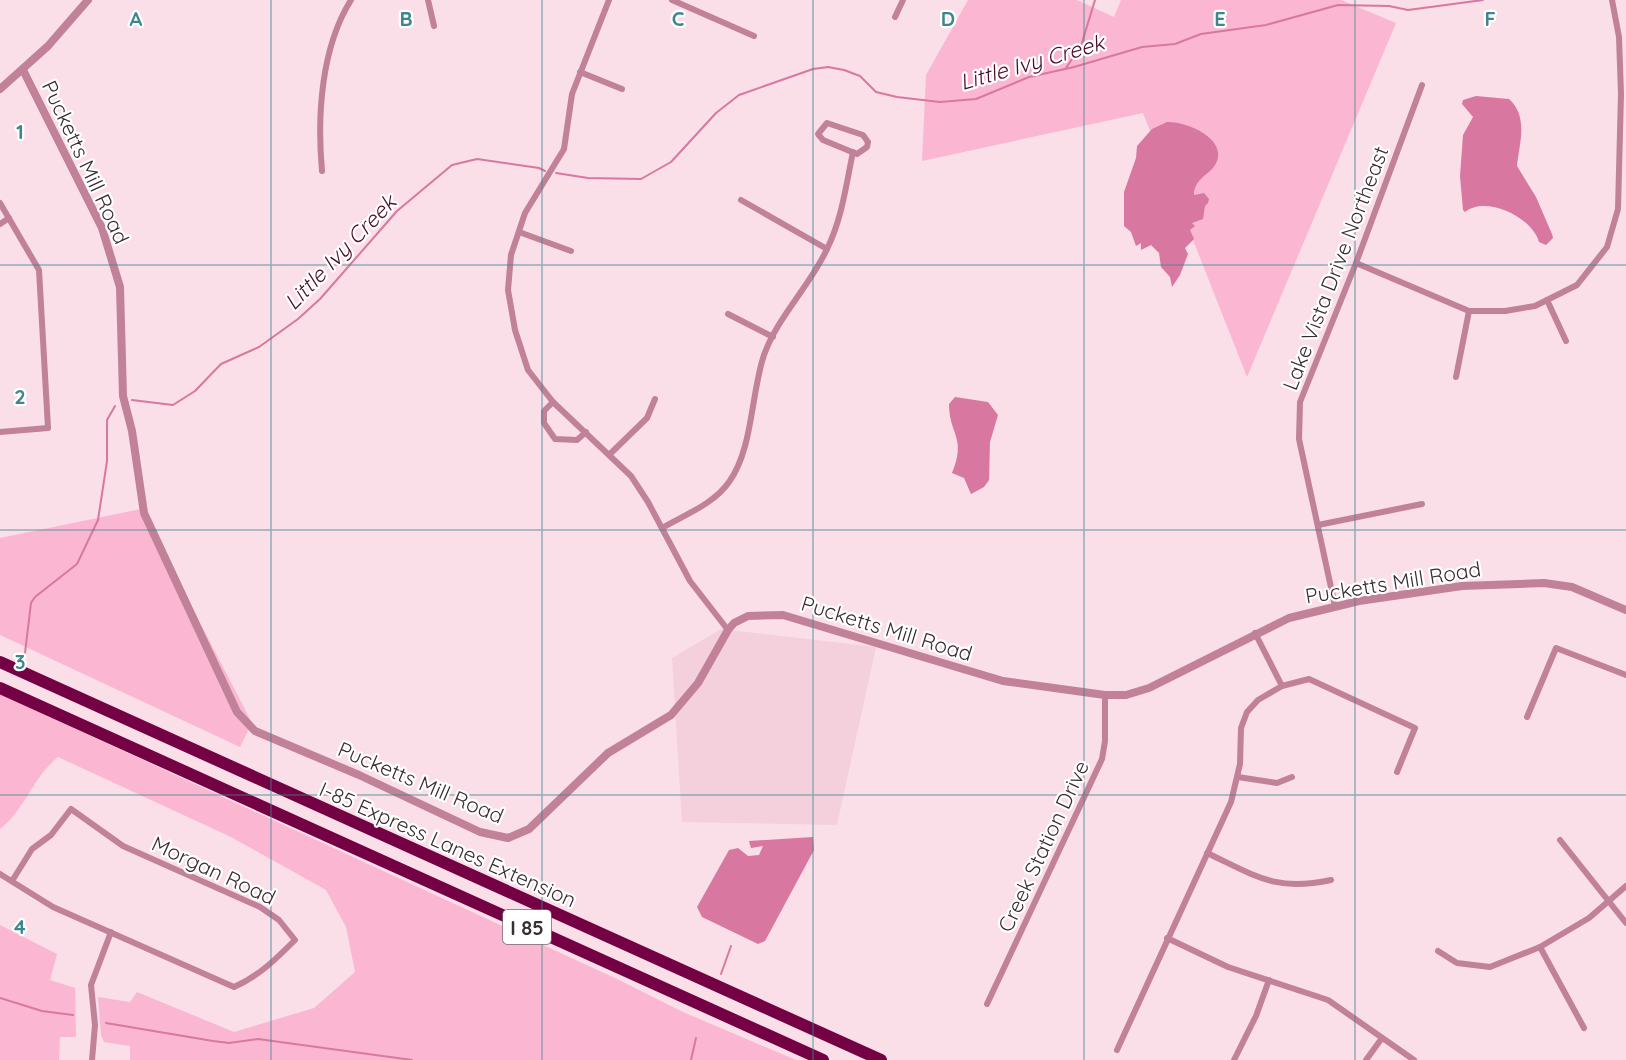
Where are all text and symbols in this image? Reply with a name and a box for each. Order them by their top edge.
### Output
text: A [130,6,143,31]
text: B [399,6,413,31]
text: C [672,6,685,31]
text: D [941,6,955,31]
text: E [1214,6,1226,31]
text: F [1484,6,1496,31]
water label: Little Ivy Creek [956,27,1110,96]
street label: Pucketts Mill Road [37,76,135,248]
text: 1 [16,119,24,144]
street label: Lake Vista Drive Northeast [1276,142,1394,394]
water label: Little Ivy Creek [278,187,403,315]
text: 2 [14,384,26,409]
street label: Pucketts Mill Road [1303,555,1483,609]
street label: Pucketts Mill Road [798,590,976,666]
text: 3 [15,649,25,674]
street label: Pucketts Mill Road [334,735,508,829]
street label: Creek Station Drive [992,756,1094,936]
street label: I-85 Express Lanes Extension [315,775,581,913]
street label: Morgan Road [148,830,280,910]
road number: I 85 [503,910,551,944]
text: 4 [14,914,26,939]

